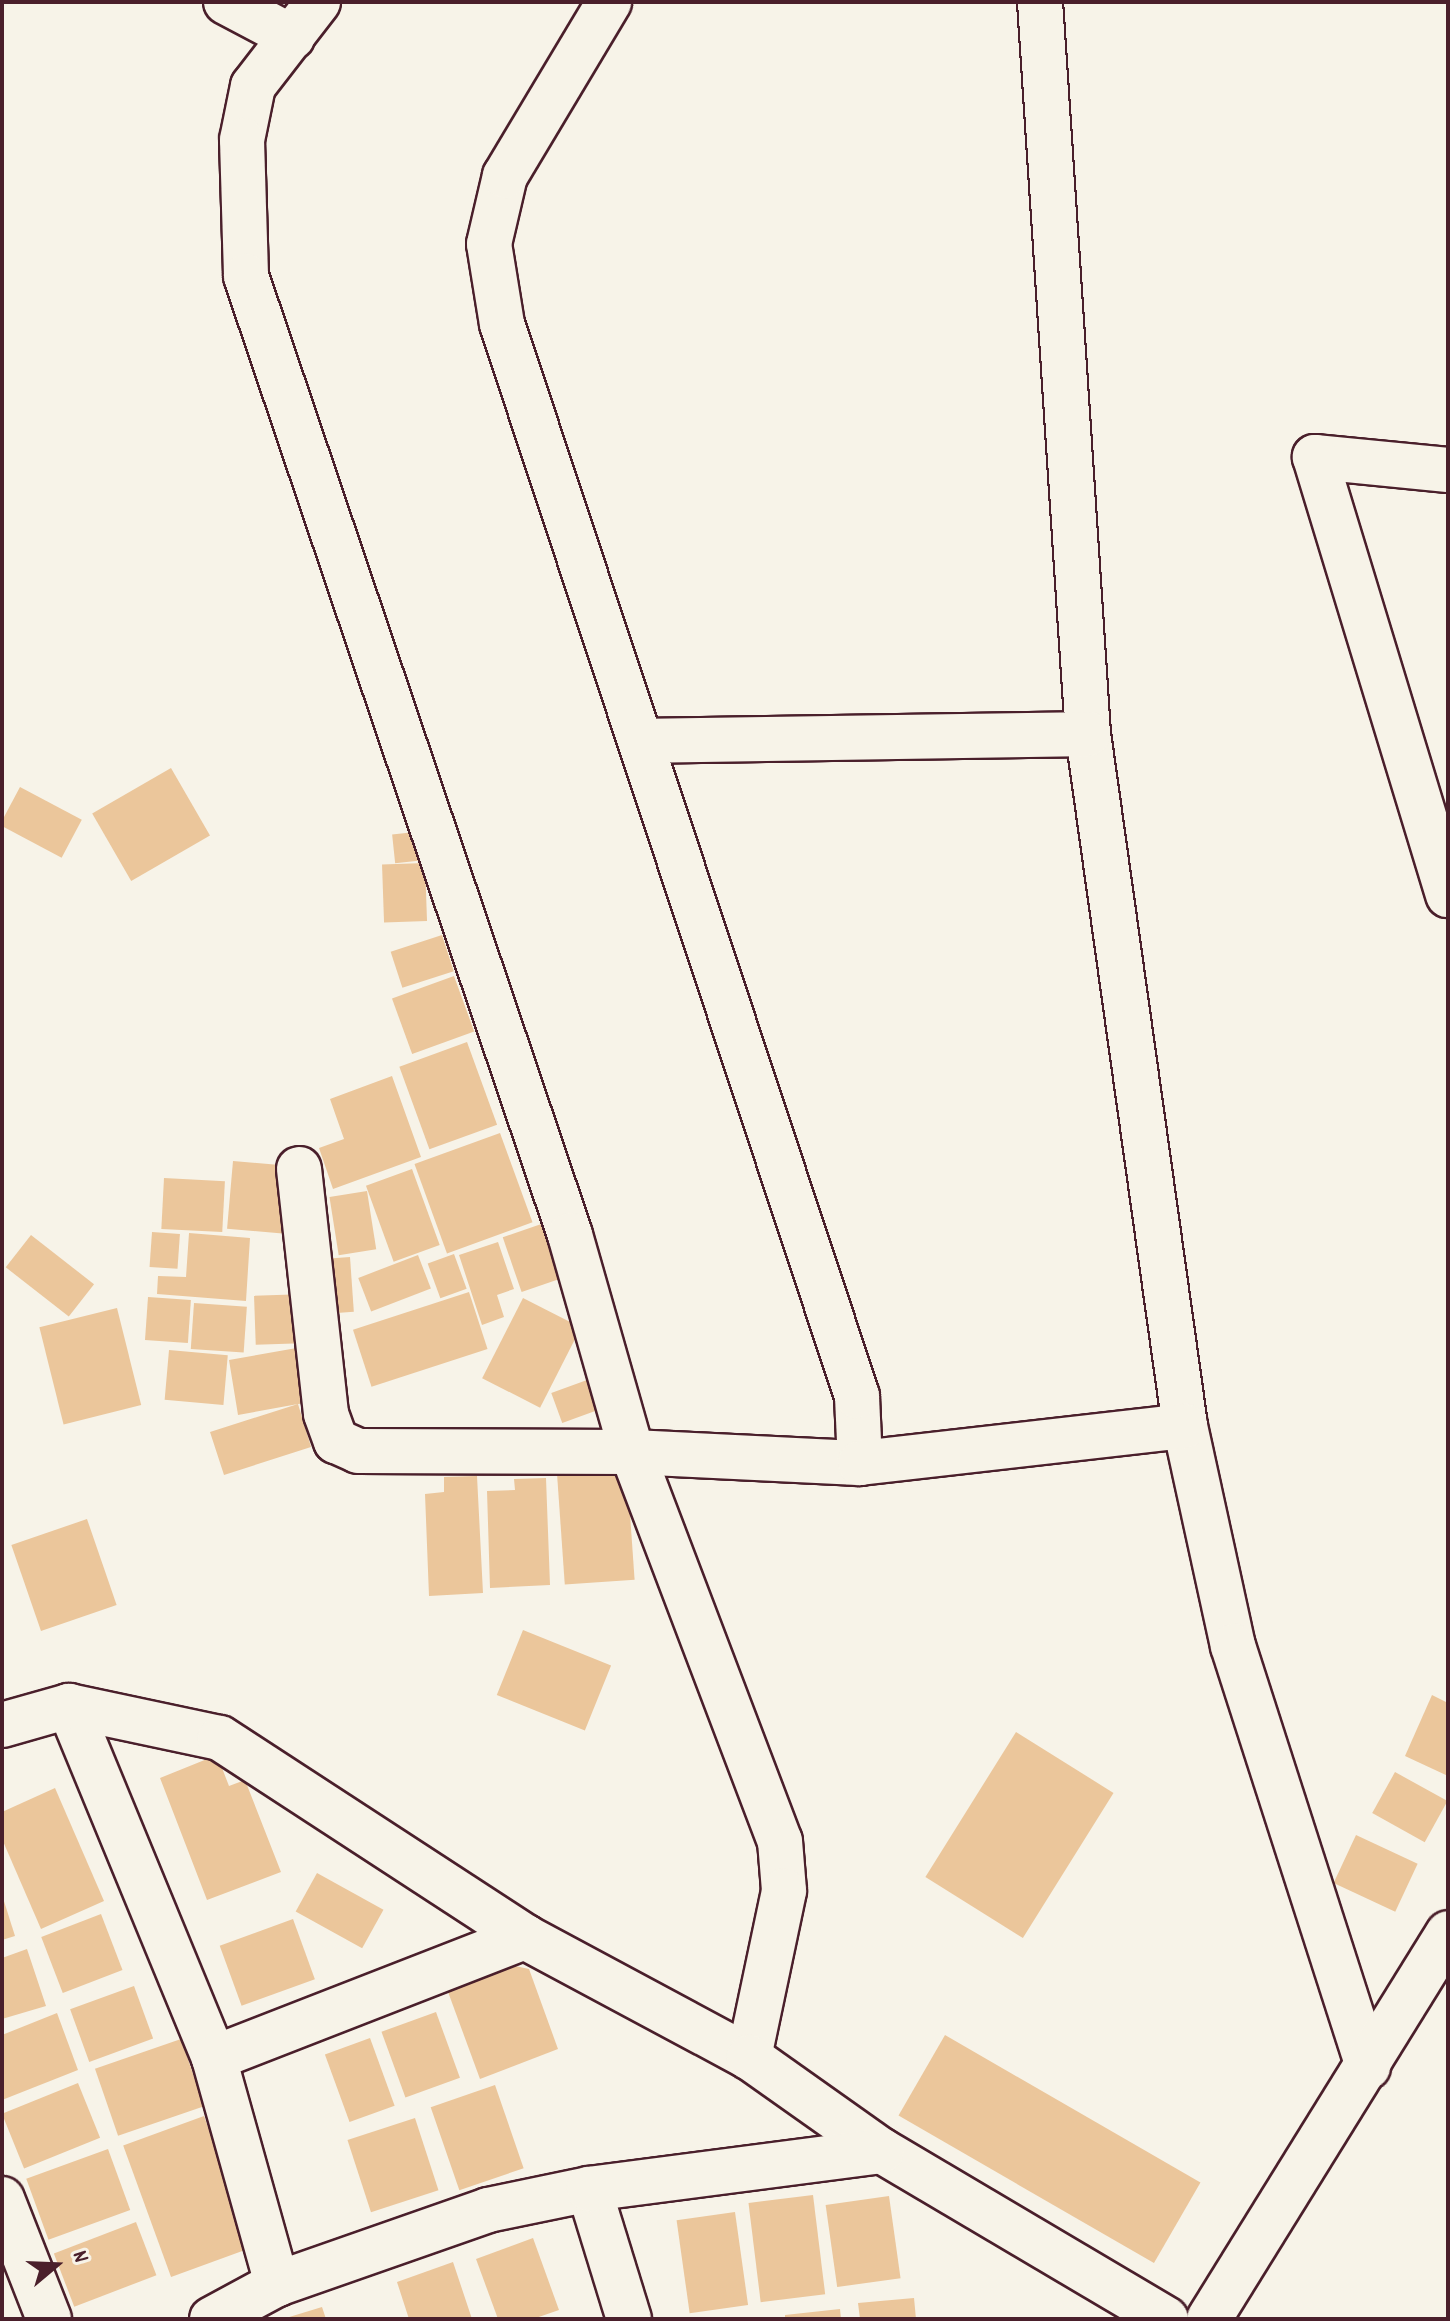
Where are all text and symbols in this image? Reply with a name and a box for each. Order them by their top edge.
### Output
north arrow [16,2225,96,2305]
text: N [63,2247,96,2267]

